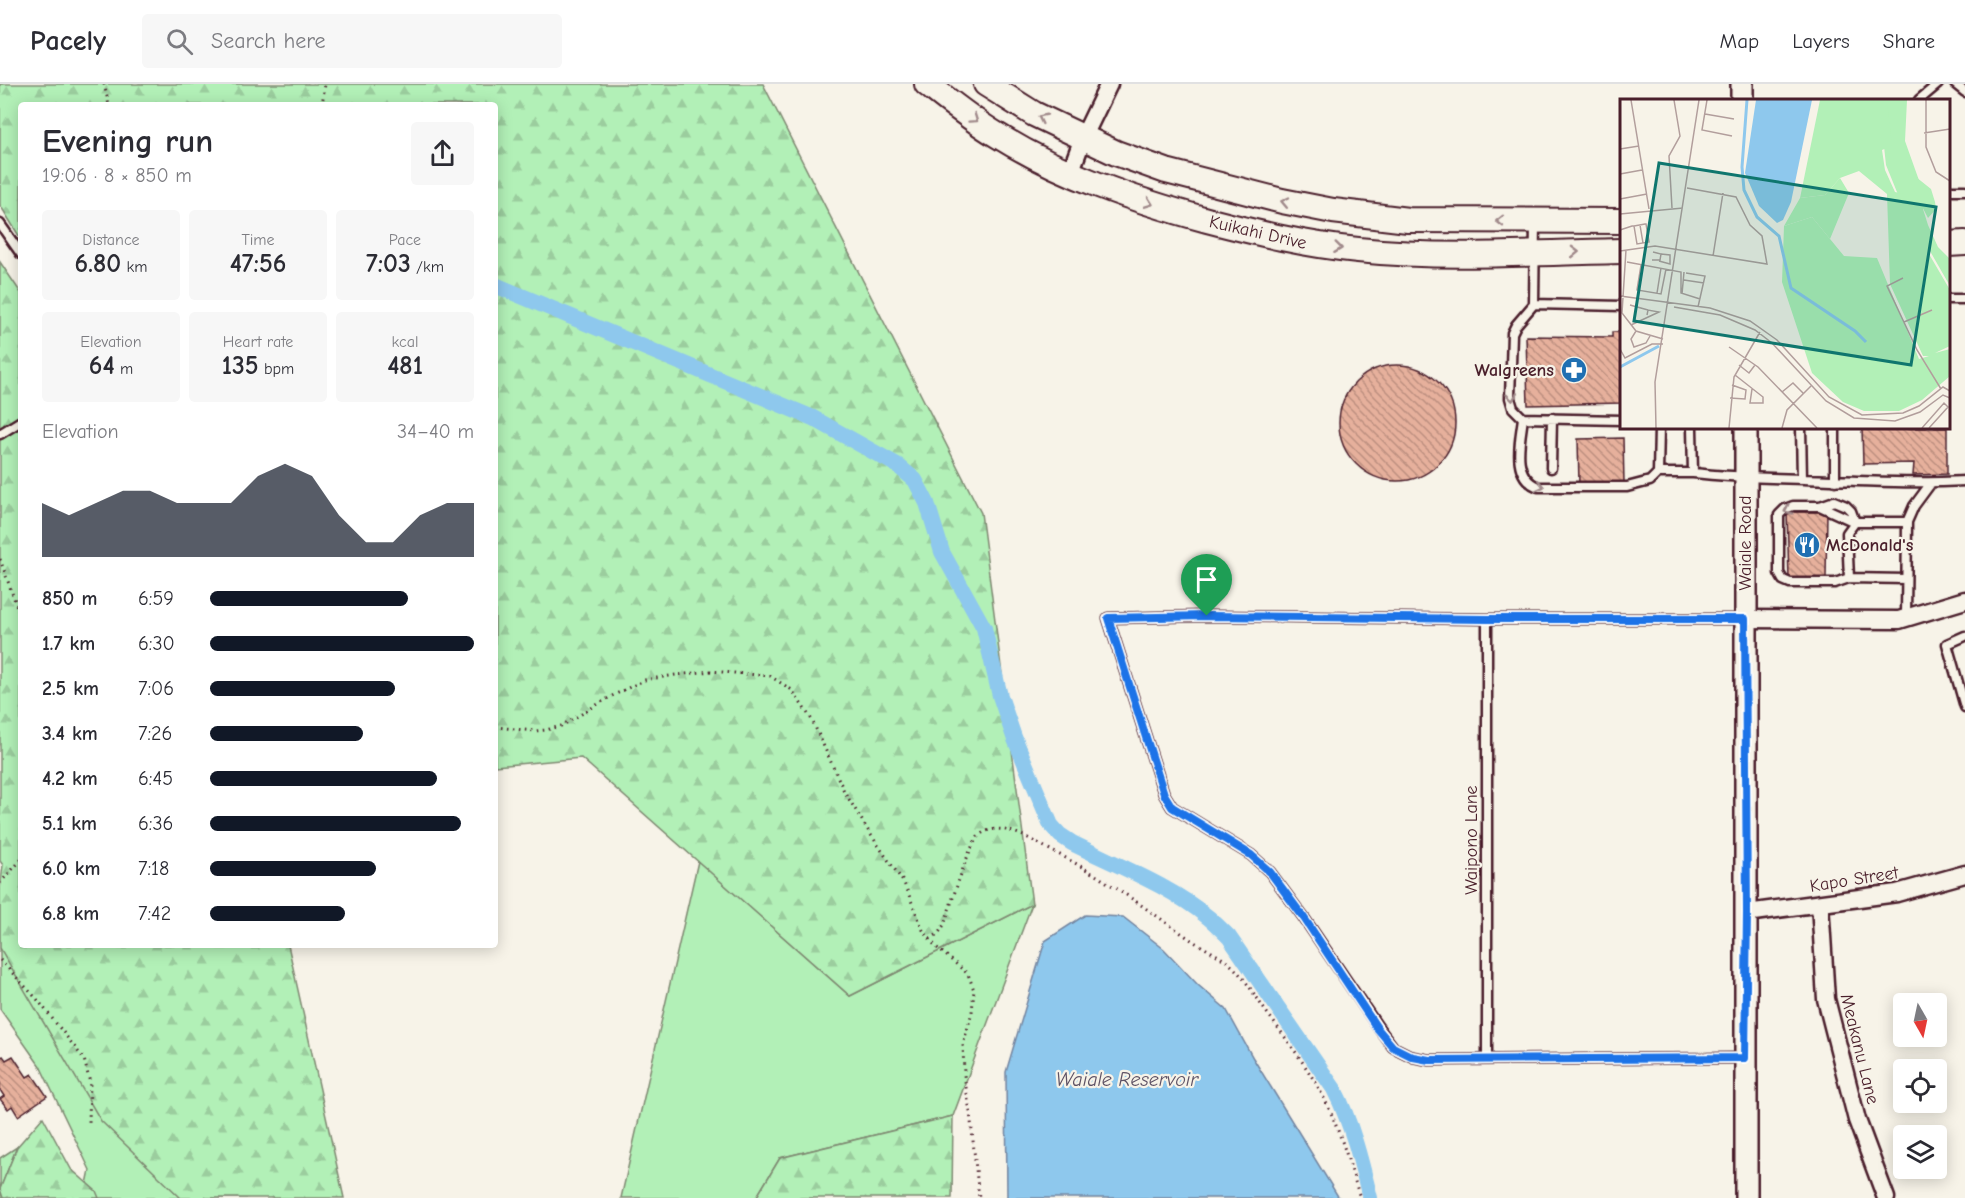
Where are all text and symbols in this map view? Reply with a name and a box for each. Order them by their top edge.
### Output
search box [142,14,562,68]
text: Pacely [30,25,106,57]
icon: search [163,25,196,58]
text: Search here [211,28,326,54]
text: Map [1720,29,1759,53]
text: Layers [1792,29,1850,53]
text: Share [1883,29,1935,53]
inset map [1620,99,1950,429]
one-way arrow [967,112,978,123]
one-way arrow [1038,114,1049,125]
text: Evening run [42,122,213,160]
button: share [411,122,474,185]
text: 19:06 · 8 × 850 m [42,164,192,187]
one-way arrow [1143,196,1154,208]
one-way arrow [1281,196,1291,209]
street label: Kuikahi Drive [1207,211,1309,254]
one-way arrow [1496,215,1505,227]
text: Distance [82,231,140,249]
text: Time [241,231,275,249]
text: Pace [389,231,421,249]
one-way arrow [1334,241,1343,254]
one-way arrow [1571,246,1580,258]
text: 6.80 [75,249,121,279]
text: 47:56 [230,249,286,279]
text: 7:03 [366,249,411,279]
text: km [121,258,147,276]
text: /km [411,258,444,276]
text: Elevation [80,333,142,351]
text: Heart rate [223,333,293,351]
text: kcal [392,333,418,351]
text: 64 [89,351,115,381]
text: 135 [222,351,259,381]
text: 481 [387,351,423,381]
pharmacy icon: Walgreens [1559,355,1589,385]
text: m [115,360,133,378]
text: bpm [259,360,294,378]
place label: Walgreens [1475,360,1554,381]
one-way arrow [1505,392,1517,402]
text: Elevation [42,420,119,443]
text: 34–40 m [397,420,474,443]
one-way arrow [1535,479,1545,492]
street label: Waiale Road [1735,496,1756,590]
one-way arrow [1784,503,1795,515]
restaurant icon: McDonald's [1792,530,1822,560]
place label: McDonald's [1826,535,1914,556]
pin [1181,554,1232,616]
icon: arrive [1190,563,1223,596]
text: 850 m [42,587,97,610]
text: 6:59 [138,587,174,610]
text: 1.7 km [42,632,95,655]
text: 6:30 [138,632,175,655]
text: 2.5 km [42,677,99,700]
text: 7:06 [138,677,174,700]
text: 3.4 km [42,722,98,745]
text: 7:26 [138,722,172,745]
text: 4.2 km [42,767,98,790]
text: 6:45 [138,767,173,790]
street label: Waipono Lane [1461,785,1482,895]
text: 5.1 km [42,812,97,835]
text: 6:36 [138,812,173,835]
text: 6.0 km [42,857,100,880]
text: 7:18 [138,857,169,880]
street label: Kapo Street [1808,862,1901,897]
text: 6.8 km [42,902,99,925]
text: 7:42 [138,902,171,925]
street label: Meakanu Lane [1836,992,1883,1107]
north arrow [1893,993,1947,1047]
map controls [1893,993,1947,1179]
button: locate [1893,1059,1947,1113]
water label: Waiale Reservoir [1056,1068,1199,1091]
button: layers [1893,1125,1947,1179]

